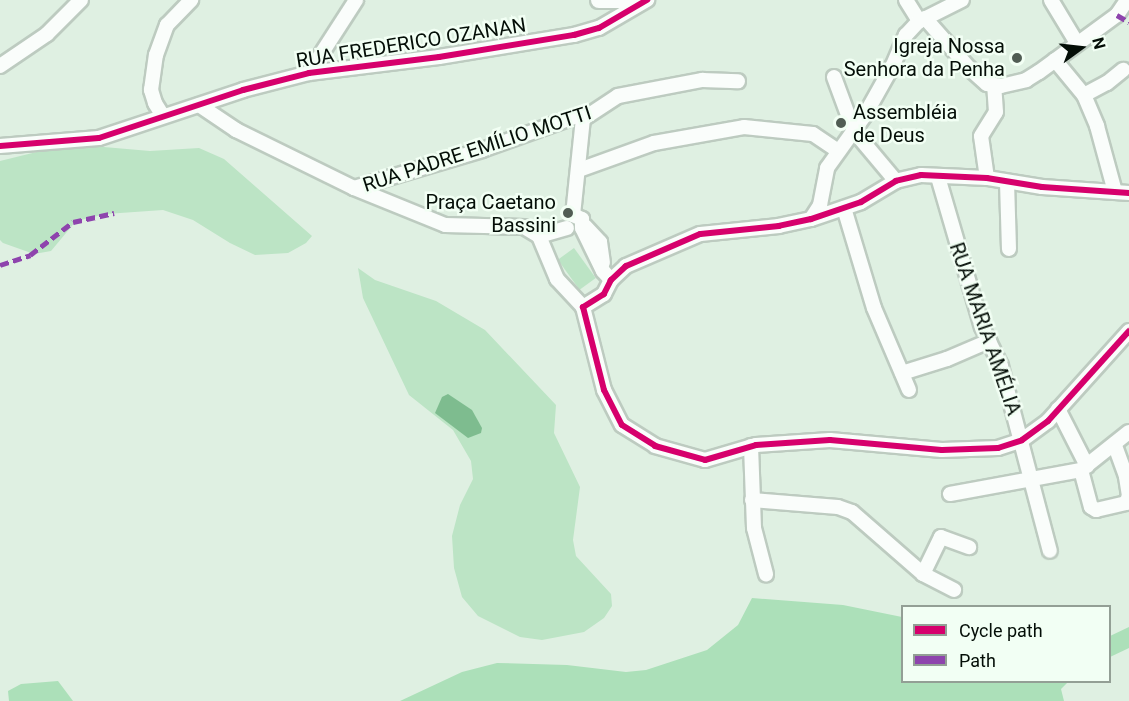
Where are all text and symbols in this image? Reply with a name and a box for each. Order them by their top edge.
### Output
street label: RUA FREDERICO OZANAN [294,13,528,73]
north arrow [1051,18,1111,78]
place label: Igreja Nossa Senhora da Penha [844,34,1005,81]
text: N [1088,35,1110,51]
marker: Igreja Nossa Senhora da Penha [1010,51,1024,65]
place label: Assembléia de Deus [853,100,957,147]
street label: RUA PADRE EMÍLIO MOTTI [360,101,594,197]
marker: Assembléia de Deus [834,116,848,130]
place label: Praça Caetano Bassini [425,190,556,237]
marker: Praça Caetano Bassini [561,206,575,220]
street label: RUA MARIA AMÉLIA [944,240,1026,418]
legend [901,605,1111,683]
text: Cycle path [959,620,1043,641]
text: Path [959,650,996,671]

